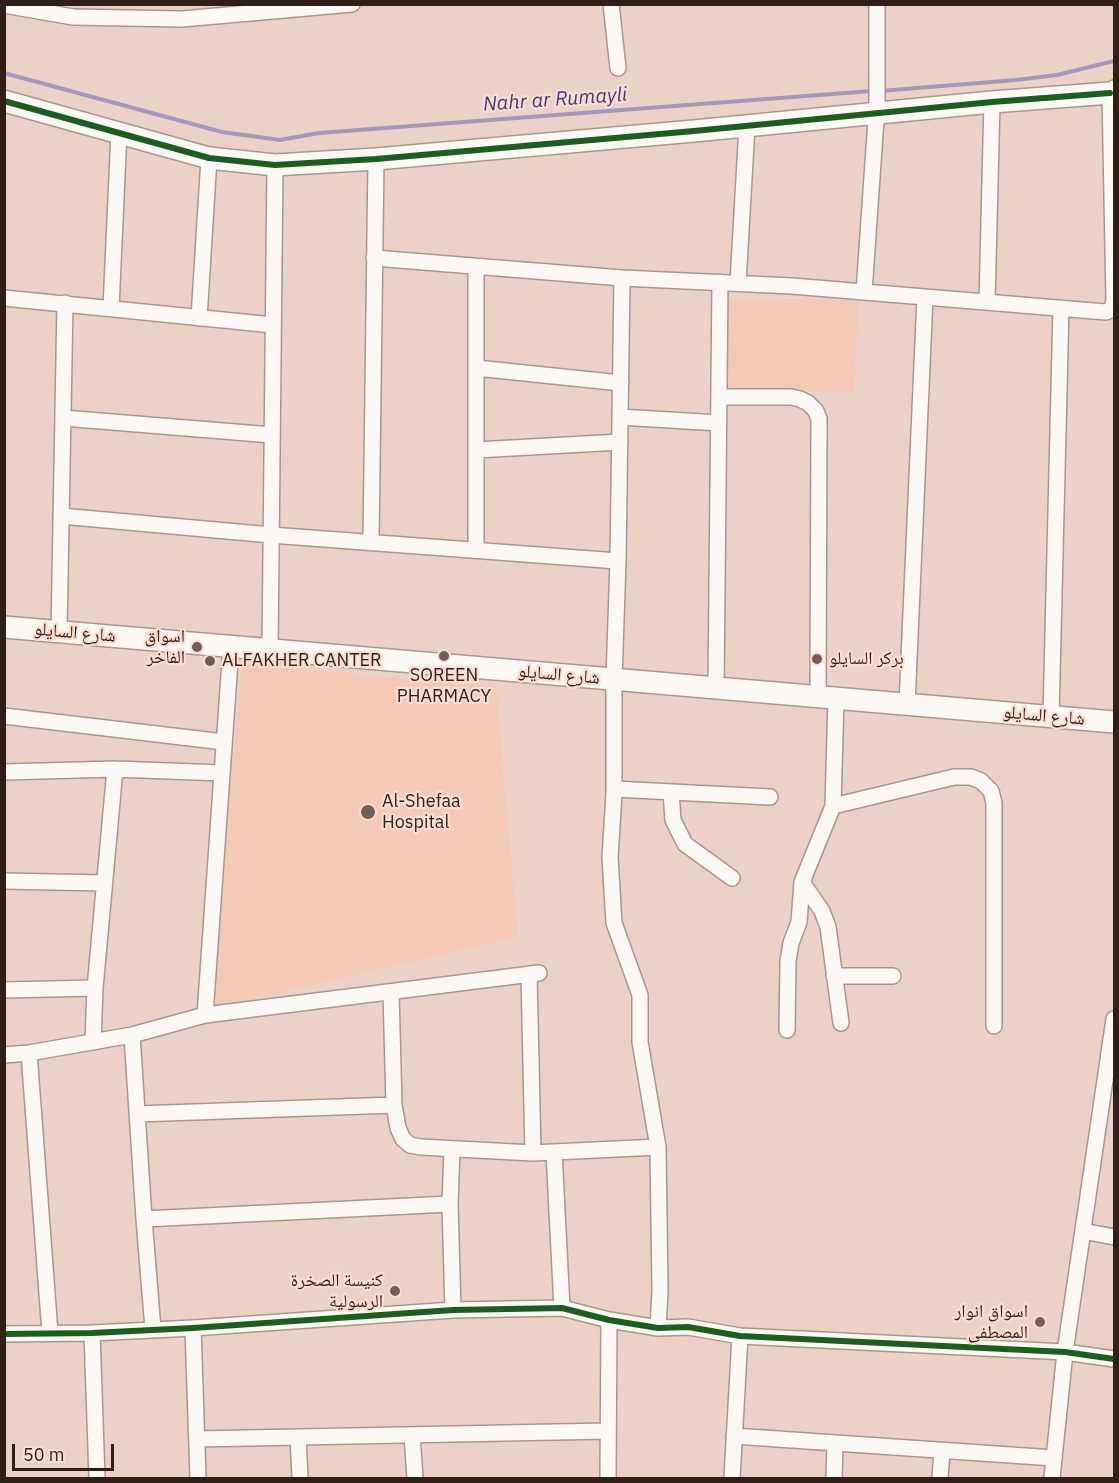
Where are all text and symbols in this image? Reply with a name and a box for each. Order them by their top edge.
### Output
water label: Nahr ar Rumayli [482,83,628,117]
street label: شارع السايلو [33,619,117,647]
place label: اسواق الفاخر [145,626,185,668]
marker: اسواق الفاخر [190,640,204,654]
place label: بركر السايلو [829,648,904,670]
marker: SOREEN PHARMACY [437,649,451,663]
place label: ALFAKHER CANTER [222,650,382,672]
marker: بركر السايلو [810,652,824,666]
marker: ALFAKHER CANTER [203,654,217,668]
street label: شارع السايلو [517,661,601,689]
place label: SOREEN PHARMACY [397,665,491,708]
street label: شارع السايلو [1002,702,1086,730]
place label: Al-Shefaa Hospital [382,791,461,834]
marker: Al-Shefaa Hospital [359,803,377,821]
place label: كنيسة الصخرة الرسولية [291,1270,383,1312]
marker: كنيسة الصخرة الرسولية [388,1284,402,1298]
place label: اسواق انوار المصطفى [954,1301,1028,1344]
marker: اسواق انوار المصطفى [1033,1315,1047,1329]
scale bar [15,1432,117,1470]
text: 50 m [23,1443,65,1466]

